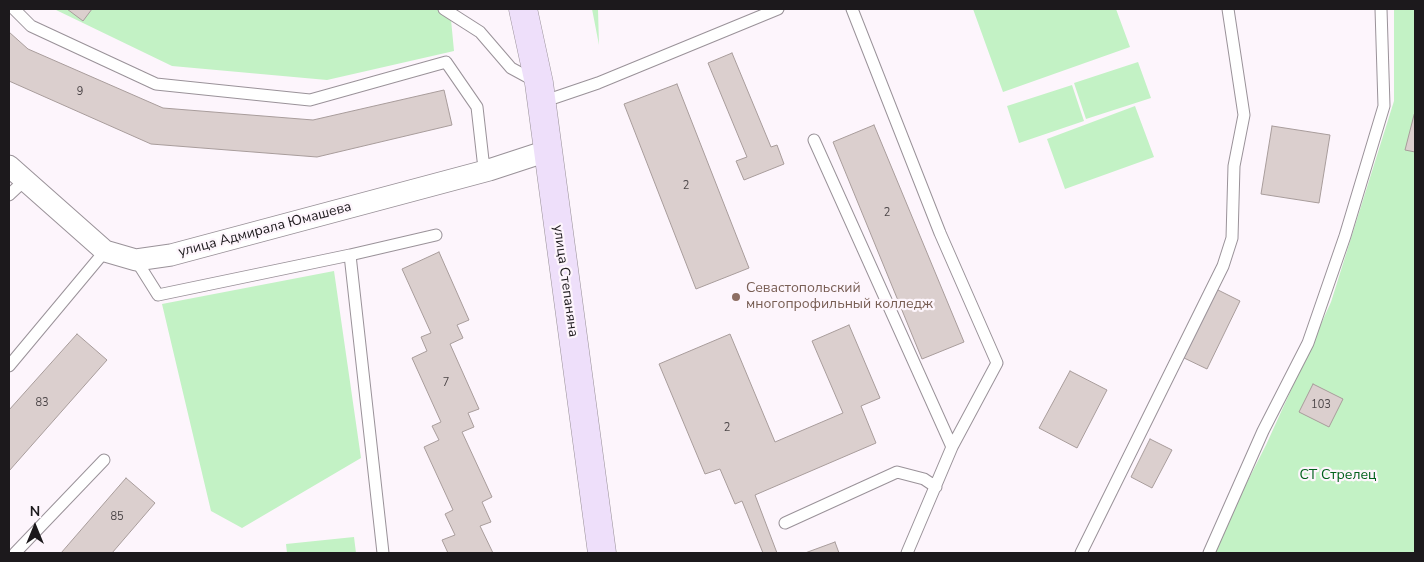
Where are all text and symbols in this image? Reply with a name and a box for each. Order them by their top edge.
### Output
house number: 9 [77,85,83,99]
house number: 2 [683,179,689,193]
street label: улица Адмирала Юмашева [177,199,353,261]
house number: 2 [884,206,890,220]
street label: улица Степаняна [549,224,581,338]
place label: Севастопольский многопрофильный колледж [746,281,933,314]
marker: Севастопольский многопрофильный колледж [730,291,742,303]
house number: 7 [443,376,449,390]
house number: 83 [35,396,49,410]
house number: 103 [1311,398,1331,412]
house number: 2 [724,421,730,435]
park label: СТ Стрелец [1300,468,1376,484]
north arrow [10,502,60,552]
text: N [30,502,40,521]
house number: 85 [110,510,124,524]

